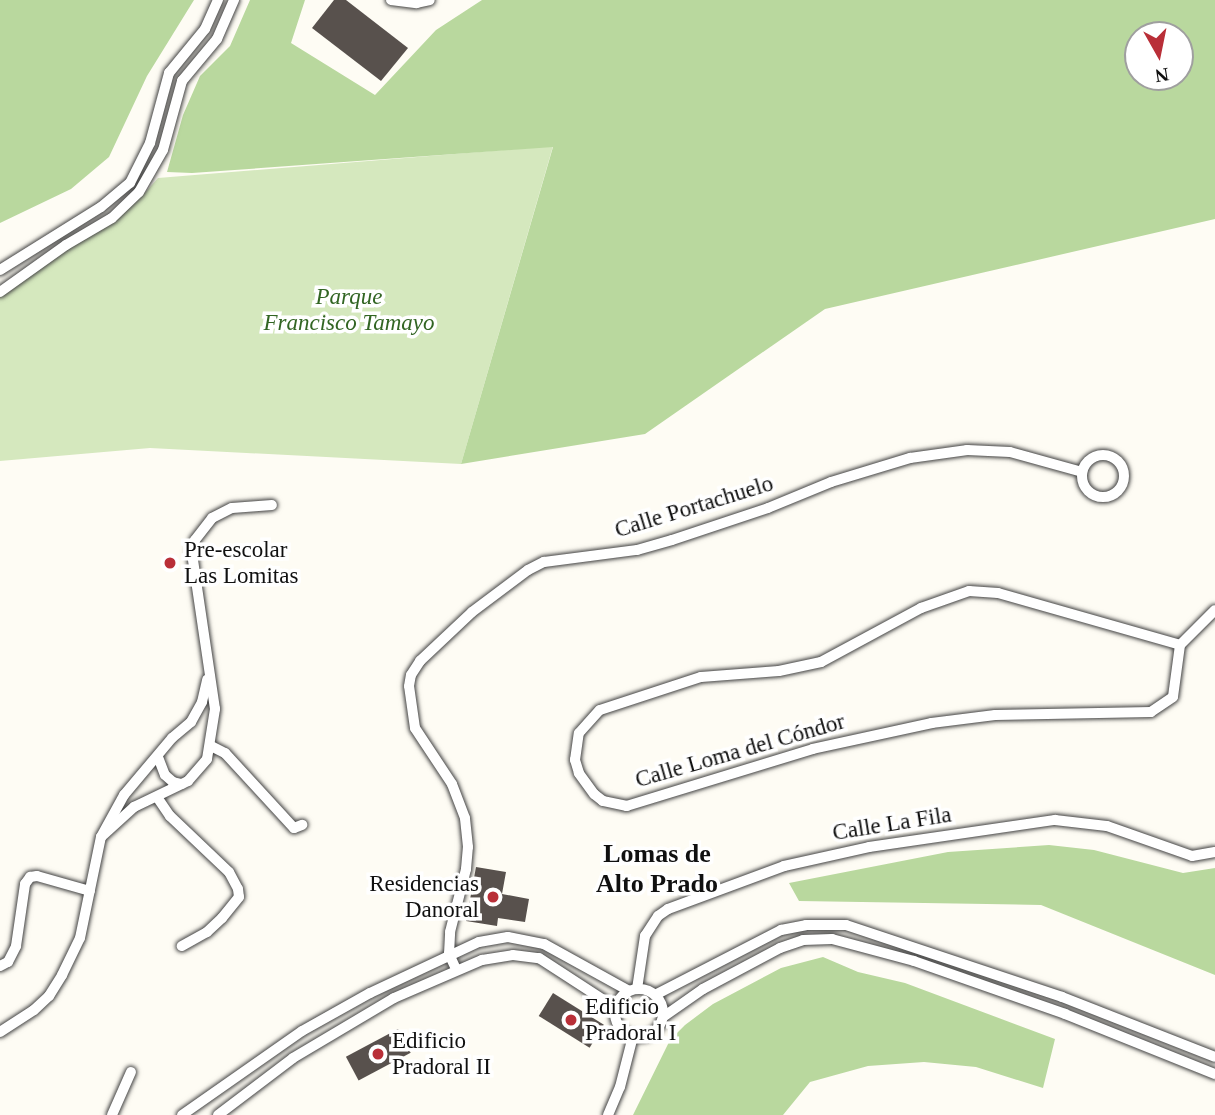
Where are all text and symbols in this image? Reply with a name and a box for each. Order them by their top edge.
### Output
north arrow [1124,21,1194,91]
text: N [1154,64,1170,87]
park label: Parque Francisco Tamayo [263,283,435,337]
street label: Calle Portachuelo [611,470,777,544]
place label: Pre-escolar Las Lomitas [184,536,298,590]
marker: Pre-escolar Las Lomitas [162,555,178,571]
street label: Calle Loma del Cóndor [632,708,848,794]
street label: Calle La Fila [831,801,953,847]
district label: Lomas de Alto Prado [596,838,718,900]
place label: Residencias Danoral [369,870,479,924]
marker: Residencias Danoral [485,889,501,905]
place label: Edificio Pradoral I [585,993,676,1047]
marker: Edificio Pradoral I [563,1012,579,1028]
place label: Edificio Pradoral II [392,1027,491,1081]
marker: Edificio Pradoral II [370,1046,386,1062]

